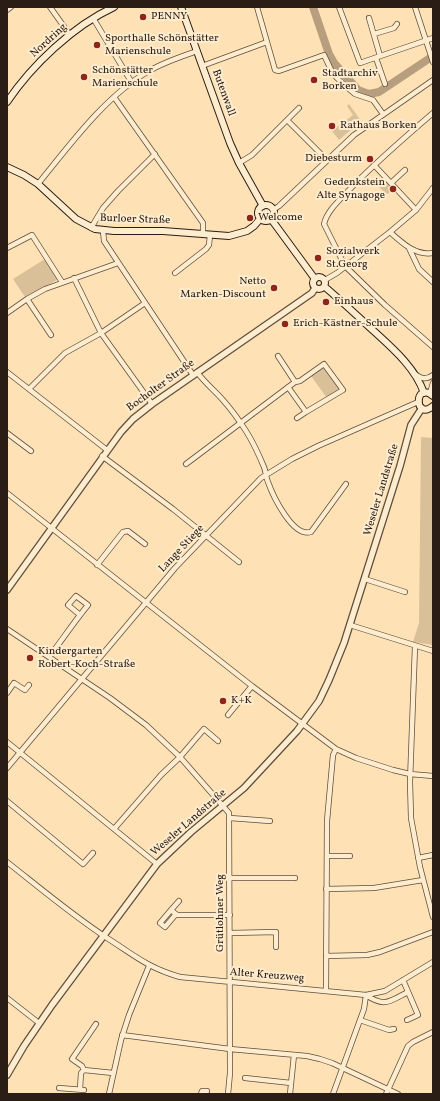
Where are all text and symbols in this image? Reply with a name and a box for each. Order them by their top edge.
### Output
place label: PENNY [151,10,187,24]
marker: PENNY [138,12,148,22]
street label: Nordring [28,21,70,61]
place label: Sporthalle Schönstätter Marienschule [105,32,219,58]
marker: Sporthalle Schönstätter Marienschule [92,40,102,50]
place label: Schönstätter Marienschule [92,64,158,90]
place label: Stadtarchiv Borken [322,67,378,93]
street label: Butenwall [208,68,238,118]
marker: Schönstätter Marienschule [79,72,89,82]
marker: Stadtarchiv Borken [309,75,319,85]
place label: Rathaus Borken [340,119,417,133]
marker: Rathaus Borken [327,121,337,131]
place label: Diebesturm [305,152,362,166]
marker: Diebesturm [365,154,375,164]
place label: Gedenkstein Alte Synagoge [316,176,385,202]
marker: Gedenkstein Alte Synagoge [388,184,398,194]
place label: Welcome [258,211,302,225]
street label: Burloer Straße [99,212,171,228]
marker: Welcome [245,213,255,223]
place label: Sozialwerk St.Georg [326,245,380,271]
marker: Sozialwerk St.Georg [313,253,323,263]
place label: Netto Marken-Discount [180,275,266,301]
marker: Netto Marken-Discount [269,283,279,293]
place label: Einhaus [334,295,373,309]
marker: Einhaus [321,297,331,307]
place label: Erich-Kästner-Schule [293,317,397,331]
marker: Erich-Kästner-Schule [280,319,290,329]
street label: Bocholter Straße [125,357,197,415]
street label: Weseler Landstraße [362,442,402,538]
street label: Lange Stiege [157,522,207,576]
place label: Kindergarten Robert-Koch-Straße [38,645,135,671]
marker: Kindergarten Robert-Koch-Straße [25,653,35,663]
place label: K+K [231,694,252,708]
marker: K+K [218,696,228,706]
street label: Weseler Landstraße [149,787,229,859]
street label: Grütlohner Weg [214,874,228,952]
street label: Alter Kreuzweg [229,966,305,986]

